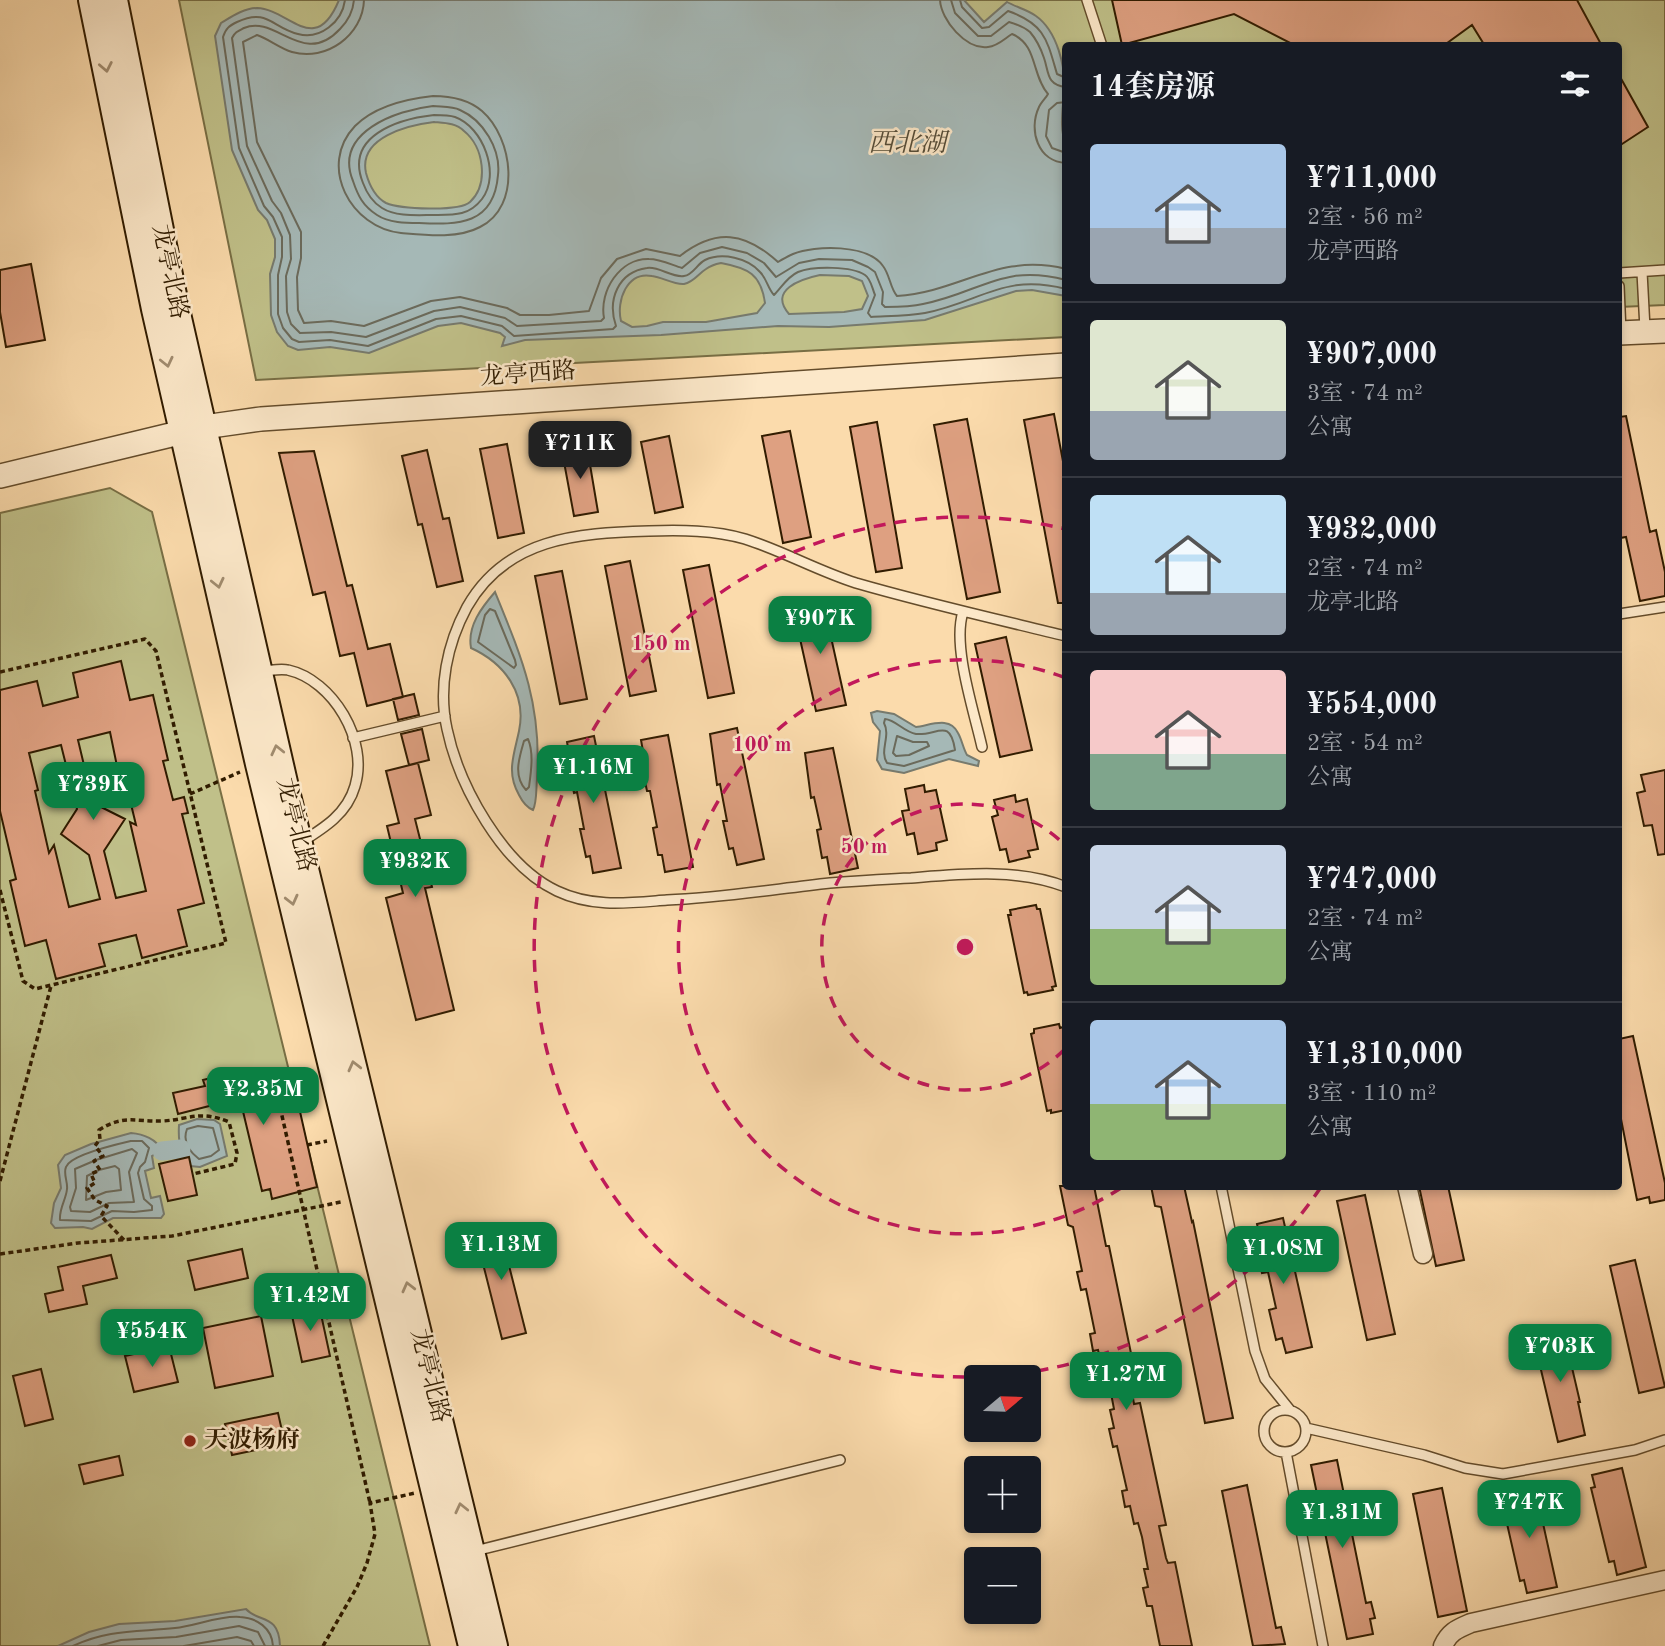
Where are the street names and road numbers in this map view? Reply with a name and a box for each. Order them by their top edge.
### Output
street label: 龙亭北路 [147,222,194,321]
street label: 龙亭西路 [479,357,577,390]
street label: 龙亭北路 [272,775,321,874]
street label: 龙亭北路 [406,1326,455,1425]

